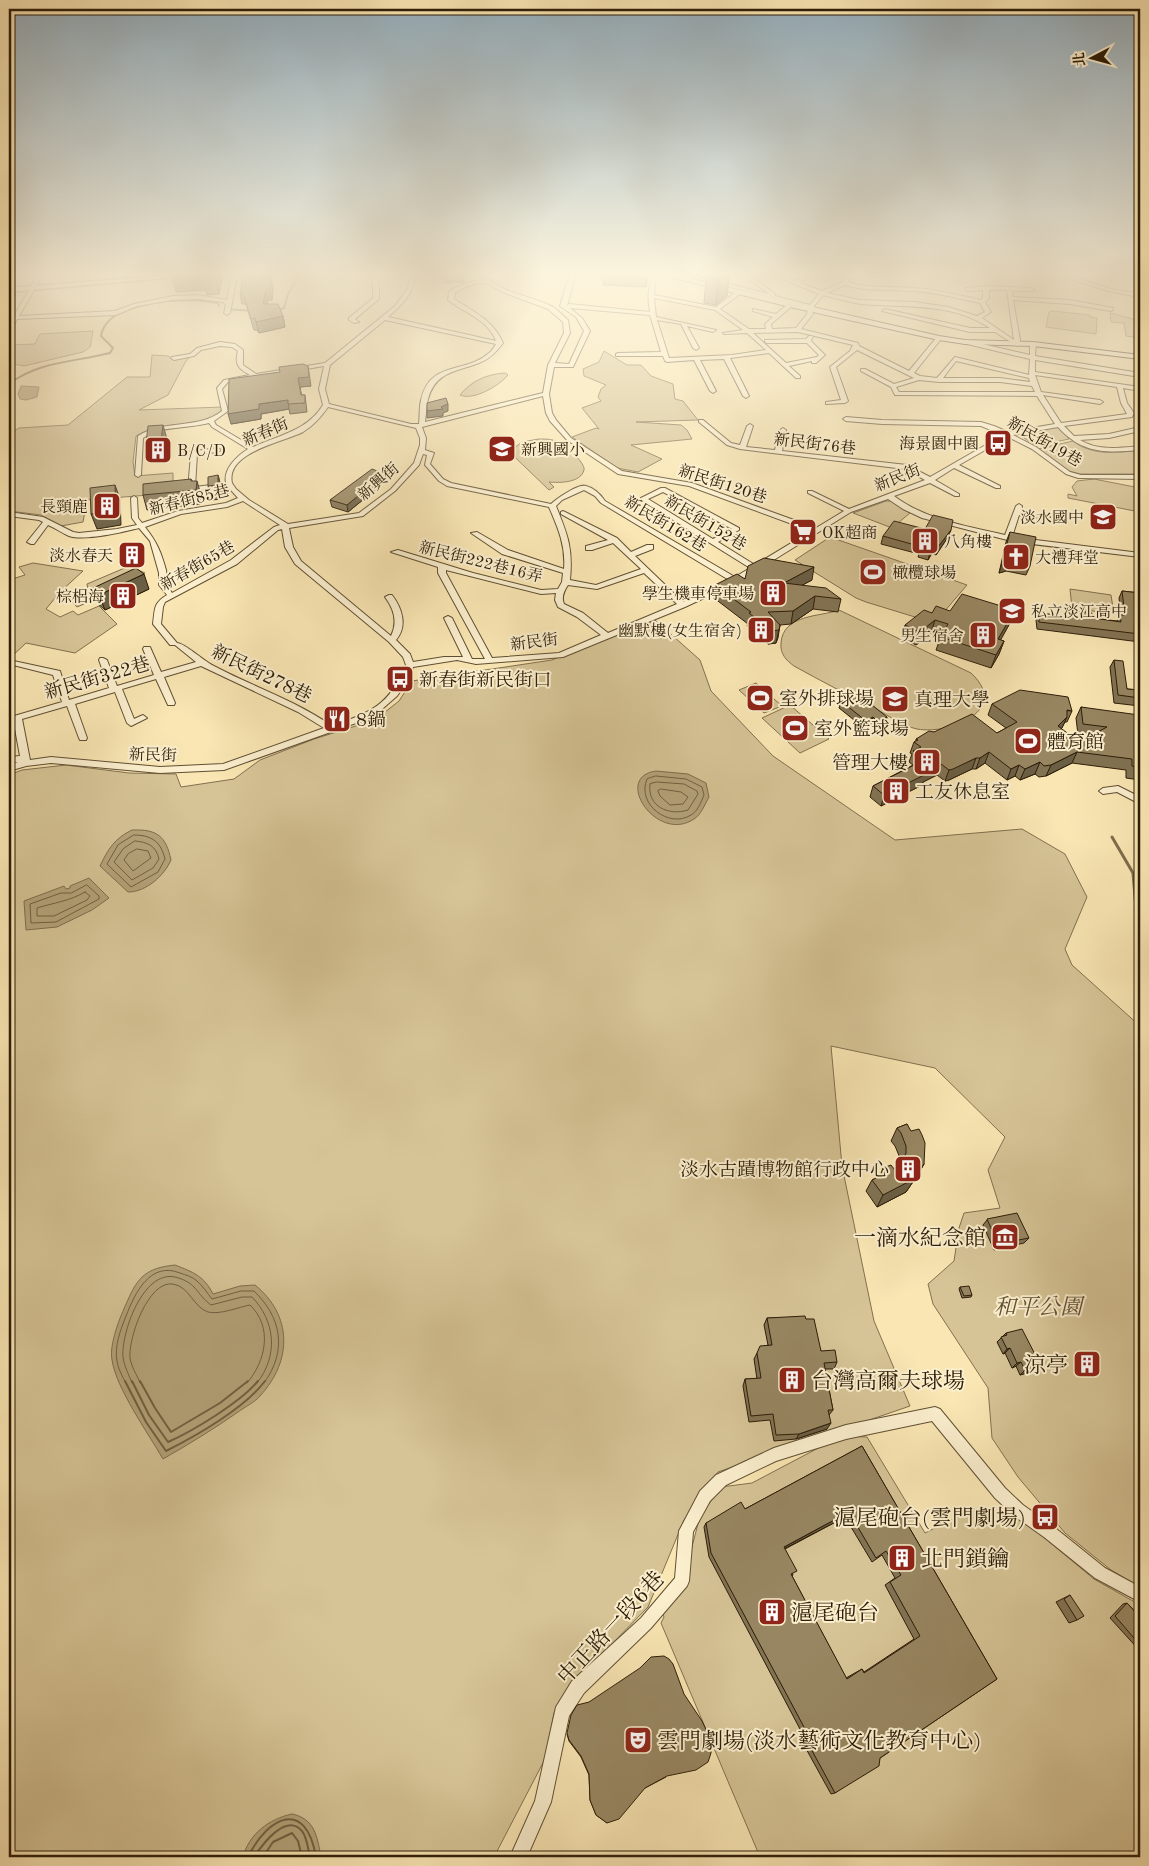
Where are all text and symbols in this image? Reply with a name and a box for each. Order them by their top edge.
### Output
north arrow [1066,32,1116,82]
text: 北 [1071,52,1088,67]
street label: 新民街19巷 [1004,413,1085,470]
street label: 新春街 [240,414,291,450]
bus stop icon: 海景園中園 [983,428,1013,458]
street label: 新民街76巷 [773,430,857,458]
school or university icon: 新興國小 [487,434,517,464]
building icon: B/C/D [143,435,173,465]
place label: 海景園中園 [899,435,979,453]
place label: 新興國小 [521,441,585,459]
place label: B/C/D [177,444,226,460]
street label: 新興街 [355,459,403,504]
street label: 新民街120巷 [676,461,769,507]
street label: 新民街 [872,461,923,495]
street label: 新春街85巷 [147,481,231,519]
building icon: 長頸鹿 [92,491,122,521]
street label: 新民街152巷 [661,491,749,554]
street label: 新民街162巷 [621,492,709,555]
place label: 長頸鹿 [40,498,88,516]
school or university icon: 淡水國中 [1088,502,1118,532]
place label: 淡水國中 [1020,509,1084,527]
supermarket icon: OK超商 [788,517,818,547]
place label: OK超商 [822,524,877,542]
building icon: 八角樓 [910,526,940,556]
place label: 八角樓 [944,533,992,551]
street label: 新春街65巷 [157,537,238,594]
street label: 新民街222巷16弄 [417,538,544,586]
building icon: 淡水春天 [117,540,147,570]
church icon: 大禮拜堂 [1001,542,1031,572]
place label: 淡水春天 [49,547,113,565]
place label: 大禮拜堂 [1035,549,1099,567]
sports icon: 橄欖球場 [858,557,888,587]
place label: 橄欖球場 [892,564,956,582]
building icon: 學生機車停車場 [758,578,788,608]
building icon: 棕梠海 [108,581,138,611]
place label: 學生機車停車場 [642,585,754,603]
place label: 棕梠海 [56,588,104,606]
school or university icon: 私立淡江高中 [997,596,1027,626]
place label: 私立淡江高中 [1031,603,1127,621]
building icon: 幽默樓(女生宿舍) [746,615,776,645]
building icon: 男生宿舍 [968,620,998,650]
place label: 幽默樓(女生宿舍) [618,622,742,640]
place label: 男生宿舍 [900,627,964,645]
street label: 新民街 [509,630,559,654]
street label: 新民街278巷 [208,641,315,708]
street label: 新民街322巷 [42,653,153,704]
bus stop icon: 新春街新民街口 [385,664,415,694]
place label: 新春街新民街口 [419,669,552,691]
sports icon: 室外排球場 [745,683,775,713]
school or university icon: 真理大學 [880,684,910,714]
place label: 室外排球場 [779,689,874,710]
place label: 真理大學 [914,689,990,711]
restaurant icon: 8鍋 [322,704,352,734]
place label: 8鍋 [356,710,386,731]
sports icon: 室外籃球場 [780,713,810,743]
place label: 室外籃球場 [814,719,909,740]
sports icon: 體育館 [1013,726,1043,756]
place label: 體育館 [1047,731,1104,753]
street label: 新民街 [129,745,177,765]
building icon: 管理大樓 [912,747,942,777]
place label: 管理大樓 [832,752,908,774]
building icon: 工友休息室 [881,776,911,806]
place label: 工友休息室 [915,781,1010,803]
building icon: 淡水古蹟博物館行政中心 [893,1154,923,1184]
place label: 淡水古蹟博物館行政中心 [680,1159,889,1181]
museum icon: 一滴水紀念館 [990,1222,1020,1252]
place label: 一滴水紀念館 [854,1226,986,1250]
park label: 和平公園 [994,1295,1085,1319]
building icon: 涼亭 [1072,1349,1102,1379]
place label: 涼亭 [1024,1353,1068,1377]
building icon: 台灣高爾夫球場 [777,1365,807,1395]
place label: 台灣高爾夫球場 [811,1369,965,1393]
bus stop icon: 滬尾砲台(雲門劇場) [1030,1502,1060,1532]
place label: 滬尾砲台(雲門劇場) [834,1506,1026,1530]
building icon: 北門鎖鑰 [887,1543,917,1573]
place label: 北門鎖鑰 [921,1547,1009,1571]
street label: 中正路一段6巷 [553,1567,669,1689]
building icon: 滬尾砲台 [757,1597,787,1627]
place label: 滬尾砲台 [791,1601,879,1625]
theatre icon: 雲門劇場(淡水藝術文化教育中心) [623,1725,653,1755]
place label: 雲門劇場(淡水藝術文化教育中心) [657,1729,981,1753]

